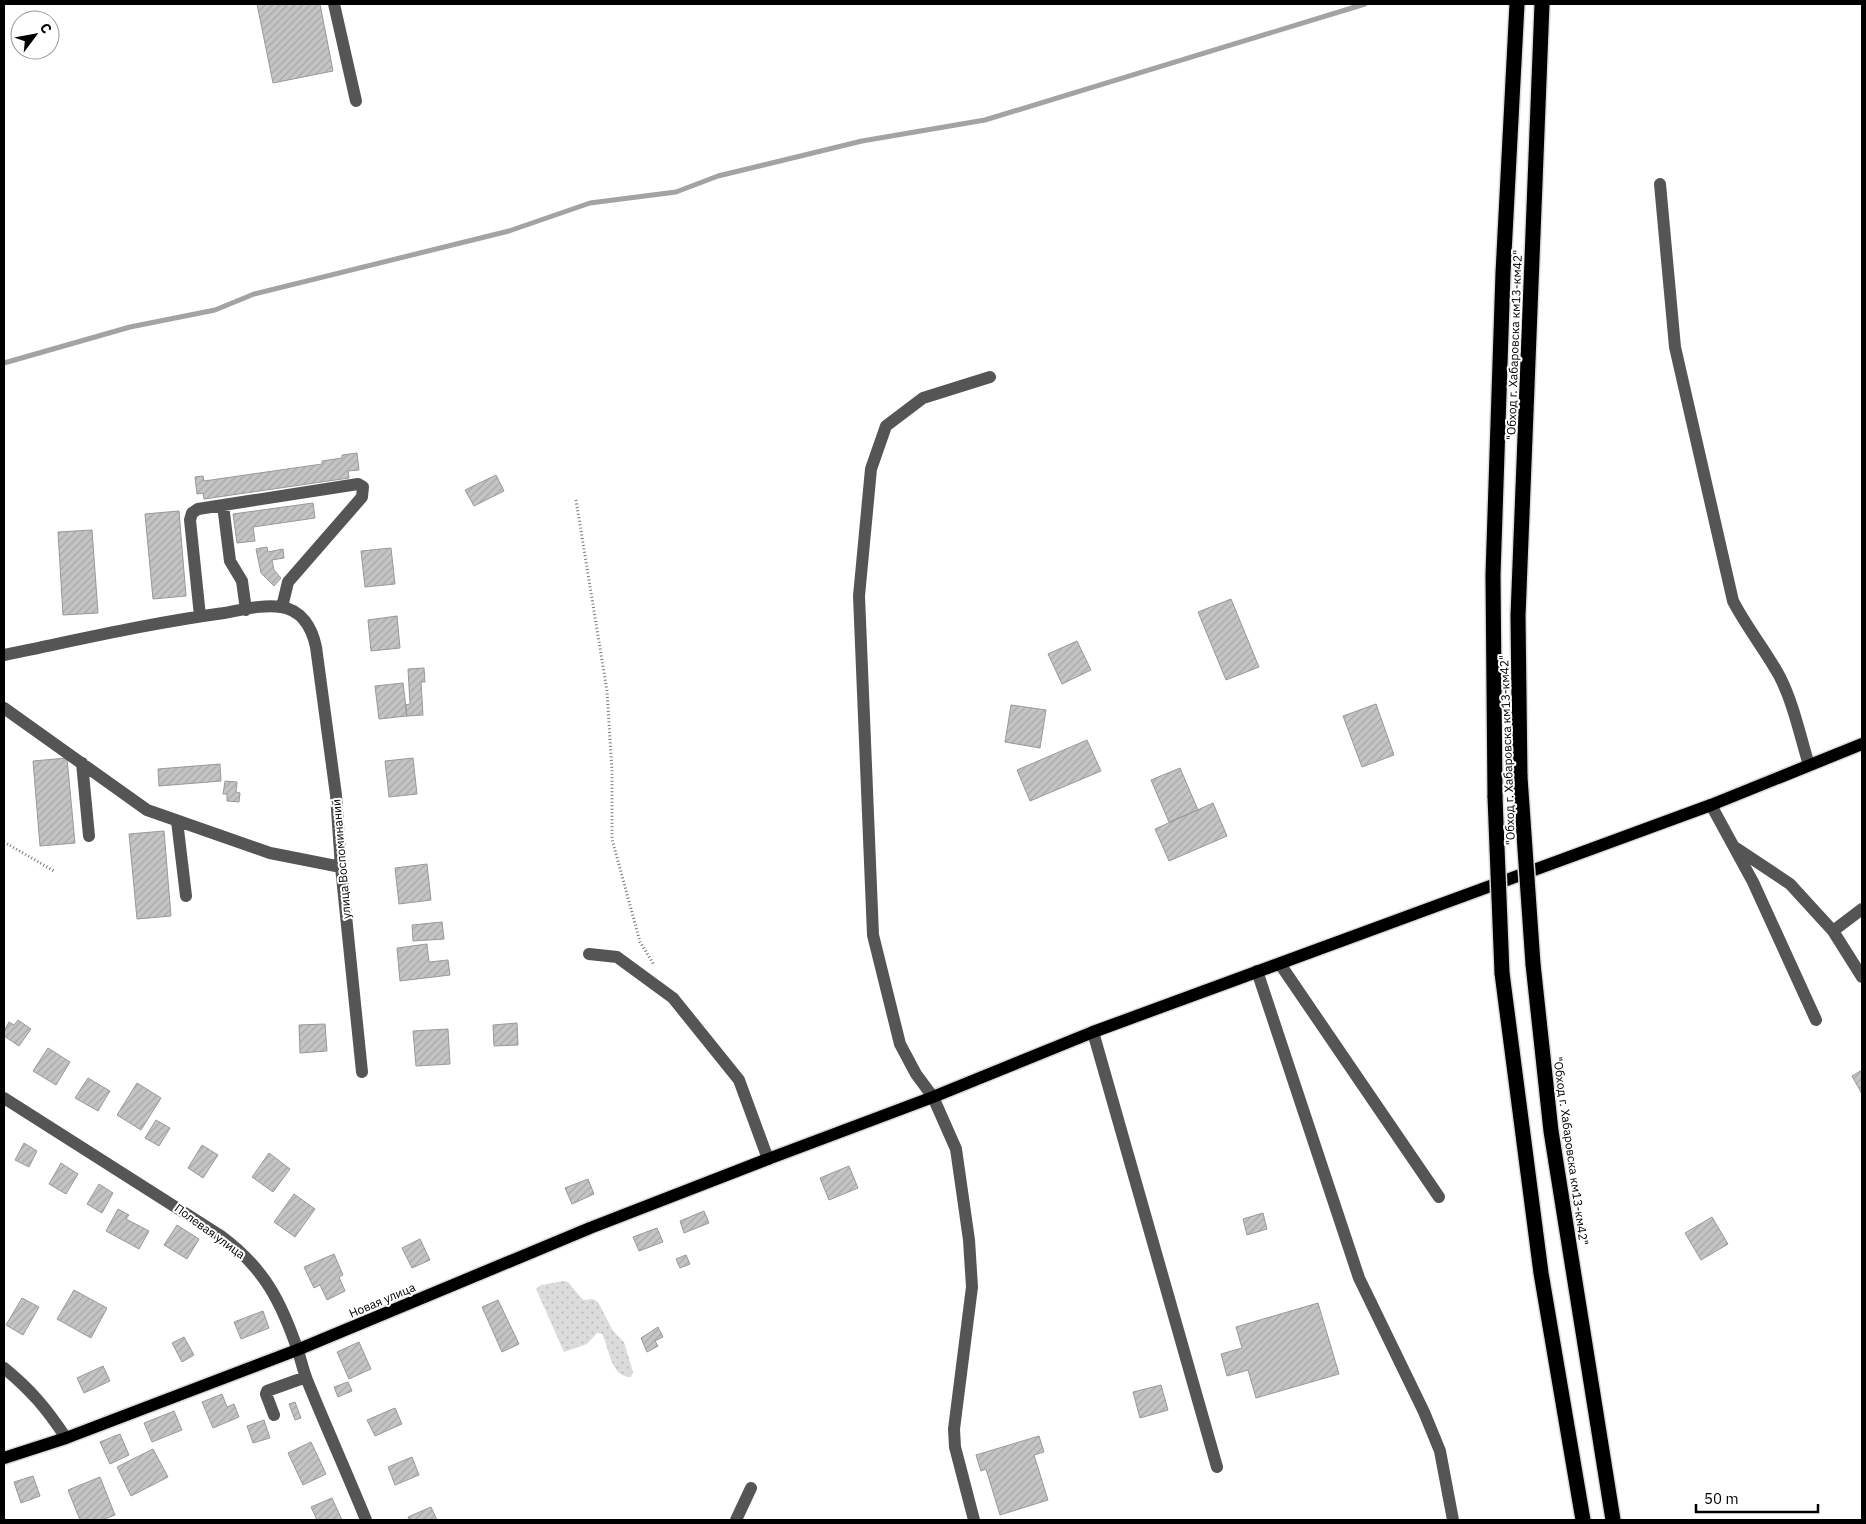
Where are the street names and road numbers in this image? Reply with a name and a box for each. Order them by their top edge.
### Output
street label: "Обход г. Хабаровска км13-км42" [1503,250,1525,440]
street label: "Обход г. Хабаровска км13-км42" [1496,655,1518,845]
street label: улица Воспоминаний [328,798,354,920]
street label: "Обход г. Хабаровска км13-км42" [1550,1056,1592,1246]
street label: Полевая улица [172,1200,249,1262]
street label: Новая улица [347,1279,418,1321]

